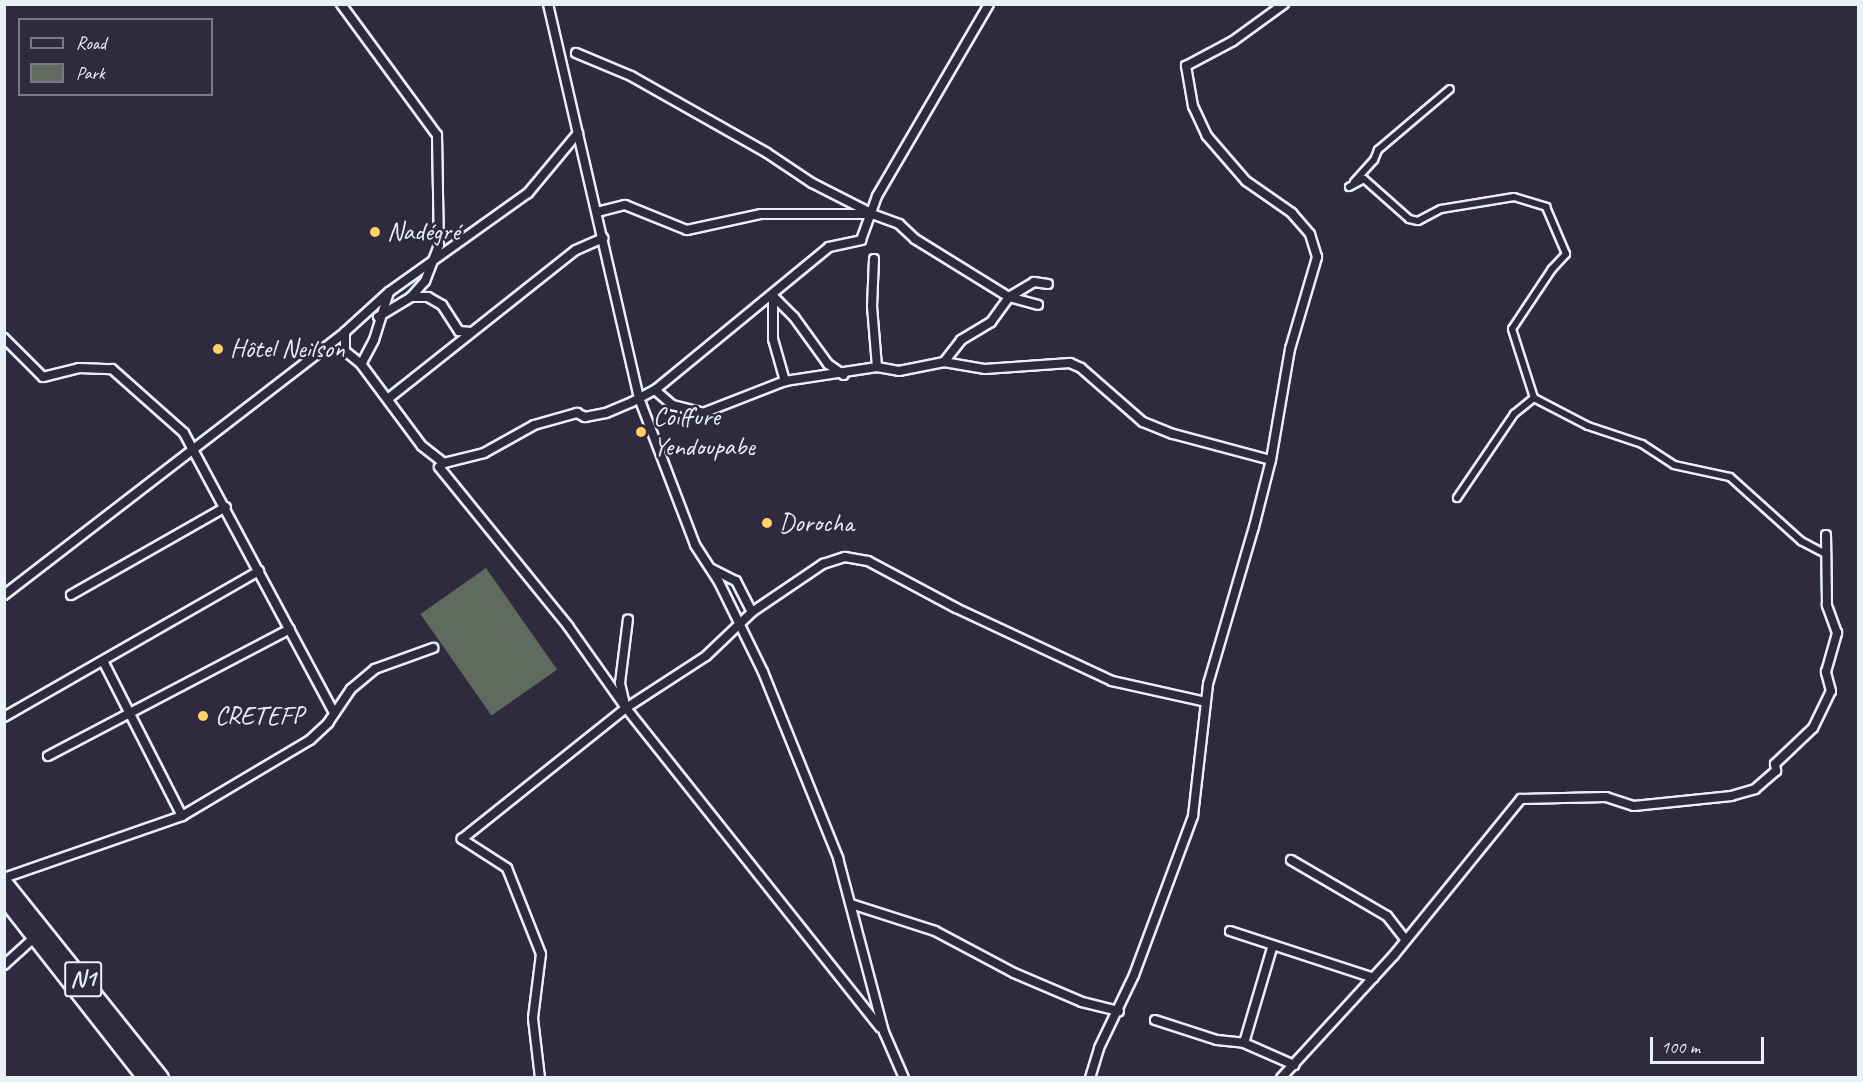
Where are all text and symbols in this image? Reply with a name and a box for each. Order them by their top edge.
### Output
legend [18,18,213,96]
text: Road [76,32,106,54]
text: Park [76,62,105,84]
place label: Nadégré [387,216,460,248]
marker: Nadégré [368,225,382,239]
place label: Hôtel Neilson [230,333,345,365]
marker: Hôtel Neilson [211,342,225,356]
place label: Coiffure Yendoupabe [653,401,755,462]
marker: Coiffure Yendoupabe [634,425,648,439]
place label: Dorocha [779,507,854,539]
marker: Dorocha [760,516,774,530]
place label: CRETEFP [215,700,304,732]
marker: CRETEFP [196,709,210,723]
road number: N1 [64,958,103,1000]
scale bar [1653,1025,1767,1063]
text: 100 m [1661,1036,1700,1058]

